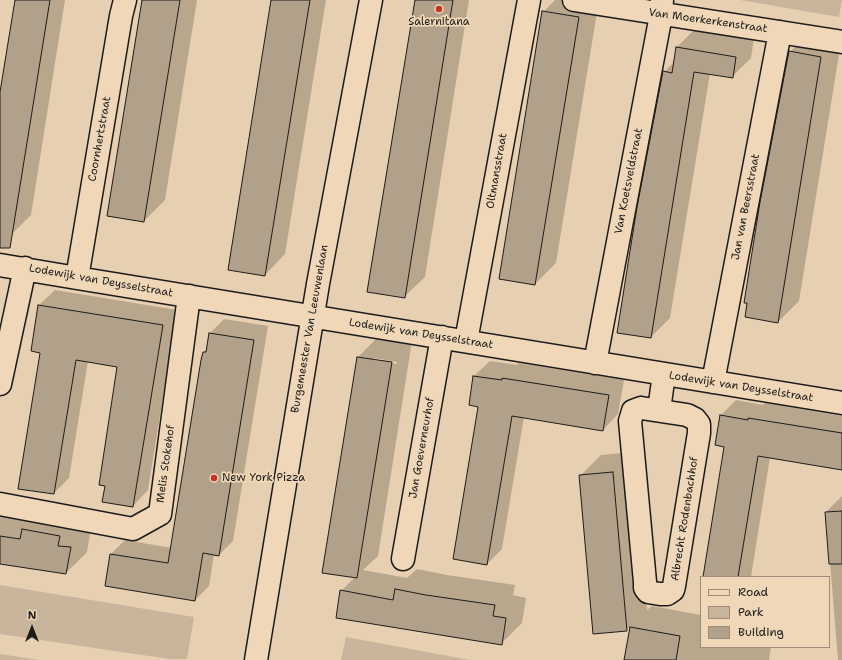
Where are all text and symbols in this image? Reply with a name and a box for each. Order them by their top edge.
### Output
marker: Salernitana [434,4,444,14]
street label: Van Moerkerkenstraat [648,6,768,36]
place label: Salernitana [408,15,470,29]
street label: Coornhertstraat [86,95,114,183]
street label: Van Koetsveldstraat [612,127,646,235]
street label: Oltmansstraat [484,132,510,210]
street label: Jan van Beersstraat [729,153,763,261]
street label: Burgemeester Van Leeuwenlaan [289,244,331,414]
street label: Lodewijk van Deysselstraat [28,262,174,300]
street label: Lodewijk van Deysselstraat [348,316,494,352]
street label: Lodewijk van Deysselstraat [668,369,814,405]
street label: Jan Goeverneurhof [407,396,437,500]
street label: Melis Stokehof [154,424,178,504]
street label: Albrecht Rodenbachhof [669,456,701,582]
place label: New York Pizza [222,471,305,485]
marker: New York Pizza [209,473,219,483]
legend [700,576,830,648]
text: Road [738,584,768,600]
text: Park [738,604,764,620]
north arrow [12,608,52,648]
text: N [28,608,36,623]
text: Building [738,624,784,640]

